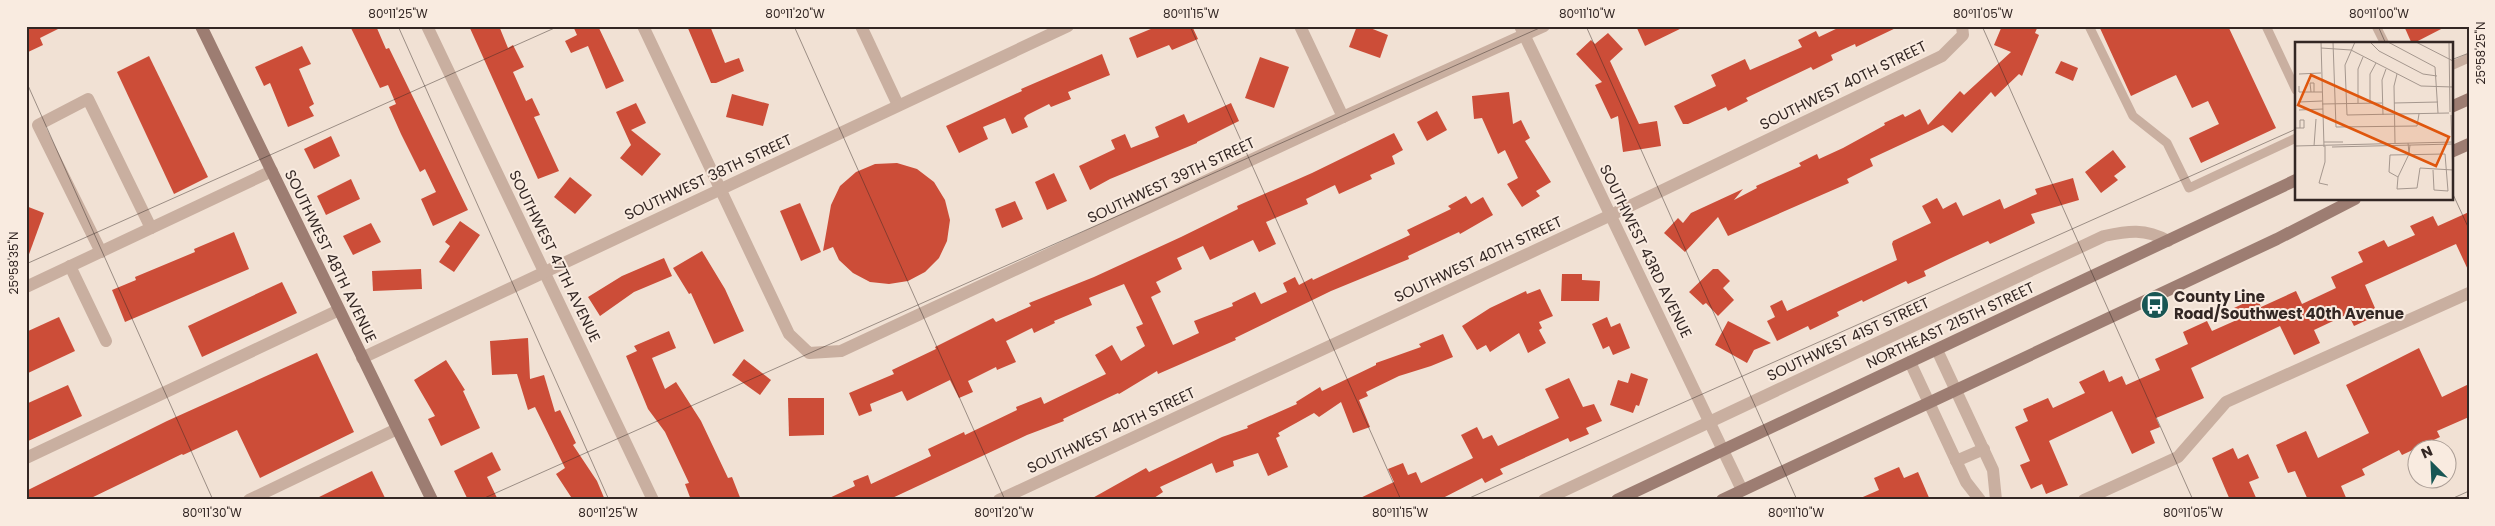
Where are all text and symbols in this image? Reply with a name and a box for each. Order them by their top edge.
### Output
text: 80°11'25"W [368,5,428,22]
text: 80°11'20"W [765,5,825,22]
text: 80°11'15"W [1163,5,1219,22]
text: 80°11'10"W [1559,5,1615,22]
text: 80°11'05"W [1953,5,2013,22]
text: 80°11'00"W [2349,5,2409,22]
text: 25°58'25"N [2472,22,2489,84]
street label: SOUTHWEST 40TH STREET [1756,35,1930,135]
inset map [2295,42,2452,200]
street label: SOUTHWEST 38TH STREET [621,129,795,225]
street label: SOUTHWEST 39TH STREET [1084,132,1258,228]
street label: SOUTHWEST 43RD AVENUE [1595,161,1697,341]
street label: SOUTHWEST 48TH AVENUE [280,166,382,346]
street label: SOUTHWEST 47TH AVENUE [504,166,606,346]
street label: SOUTHWEST 40TH STREET [1390,211,1566,307]
text: 25°58'35"N [5,232,22,294]
street label: NORTHEAST 215TH STREET [1862,277,2038,373]
place label: County Line Road/Southwest 40th Avenue [2174,286,2404,324]
bus stop icon: County Line Road/Southwest 40th Avenue [2140,290,2170,320]
street label: SOUTHWEST 41ST STREET [1763,292,1933,386]
street label: SOUTHWEST 40TH STREET [1023,382,1199,478]
north arrow [2408,438,2458,488]
text: N [2418,441,2436,463]
text: 80°11'30"W [182,504,242,521]
text: 80°11'25"W [578,504,638,521]
text: 80°11'20"W [974,504,1034,521]
text: 80°11'15"W [1372,504,1428,521]
text: 80°11'10"W [1768,504,1824,521]
text: 80°11'05"W [2163,504,2223,521]

